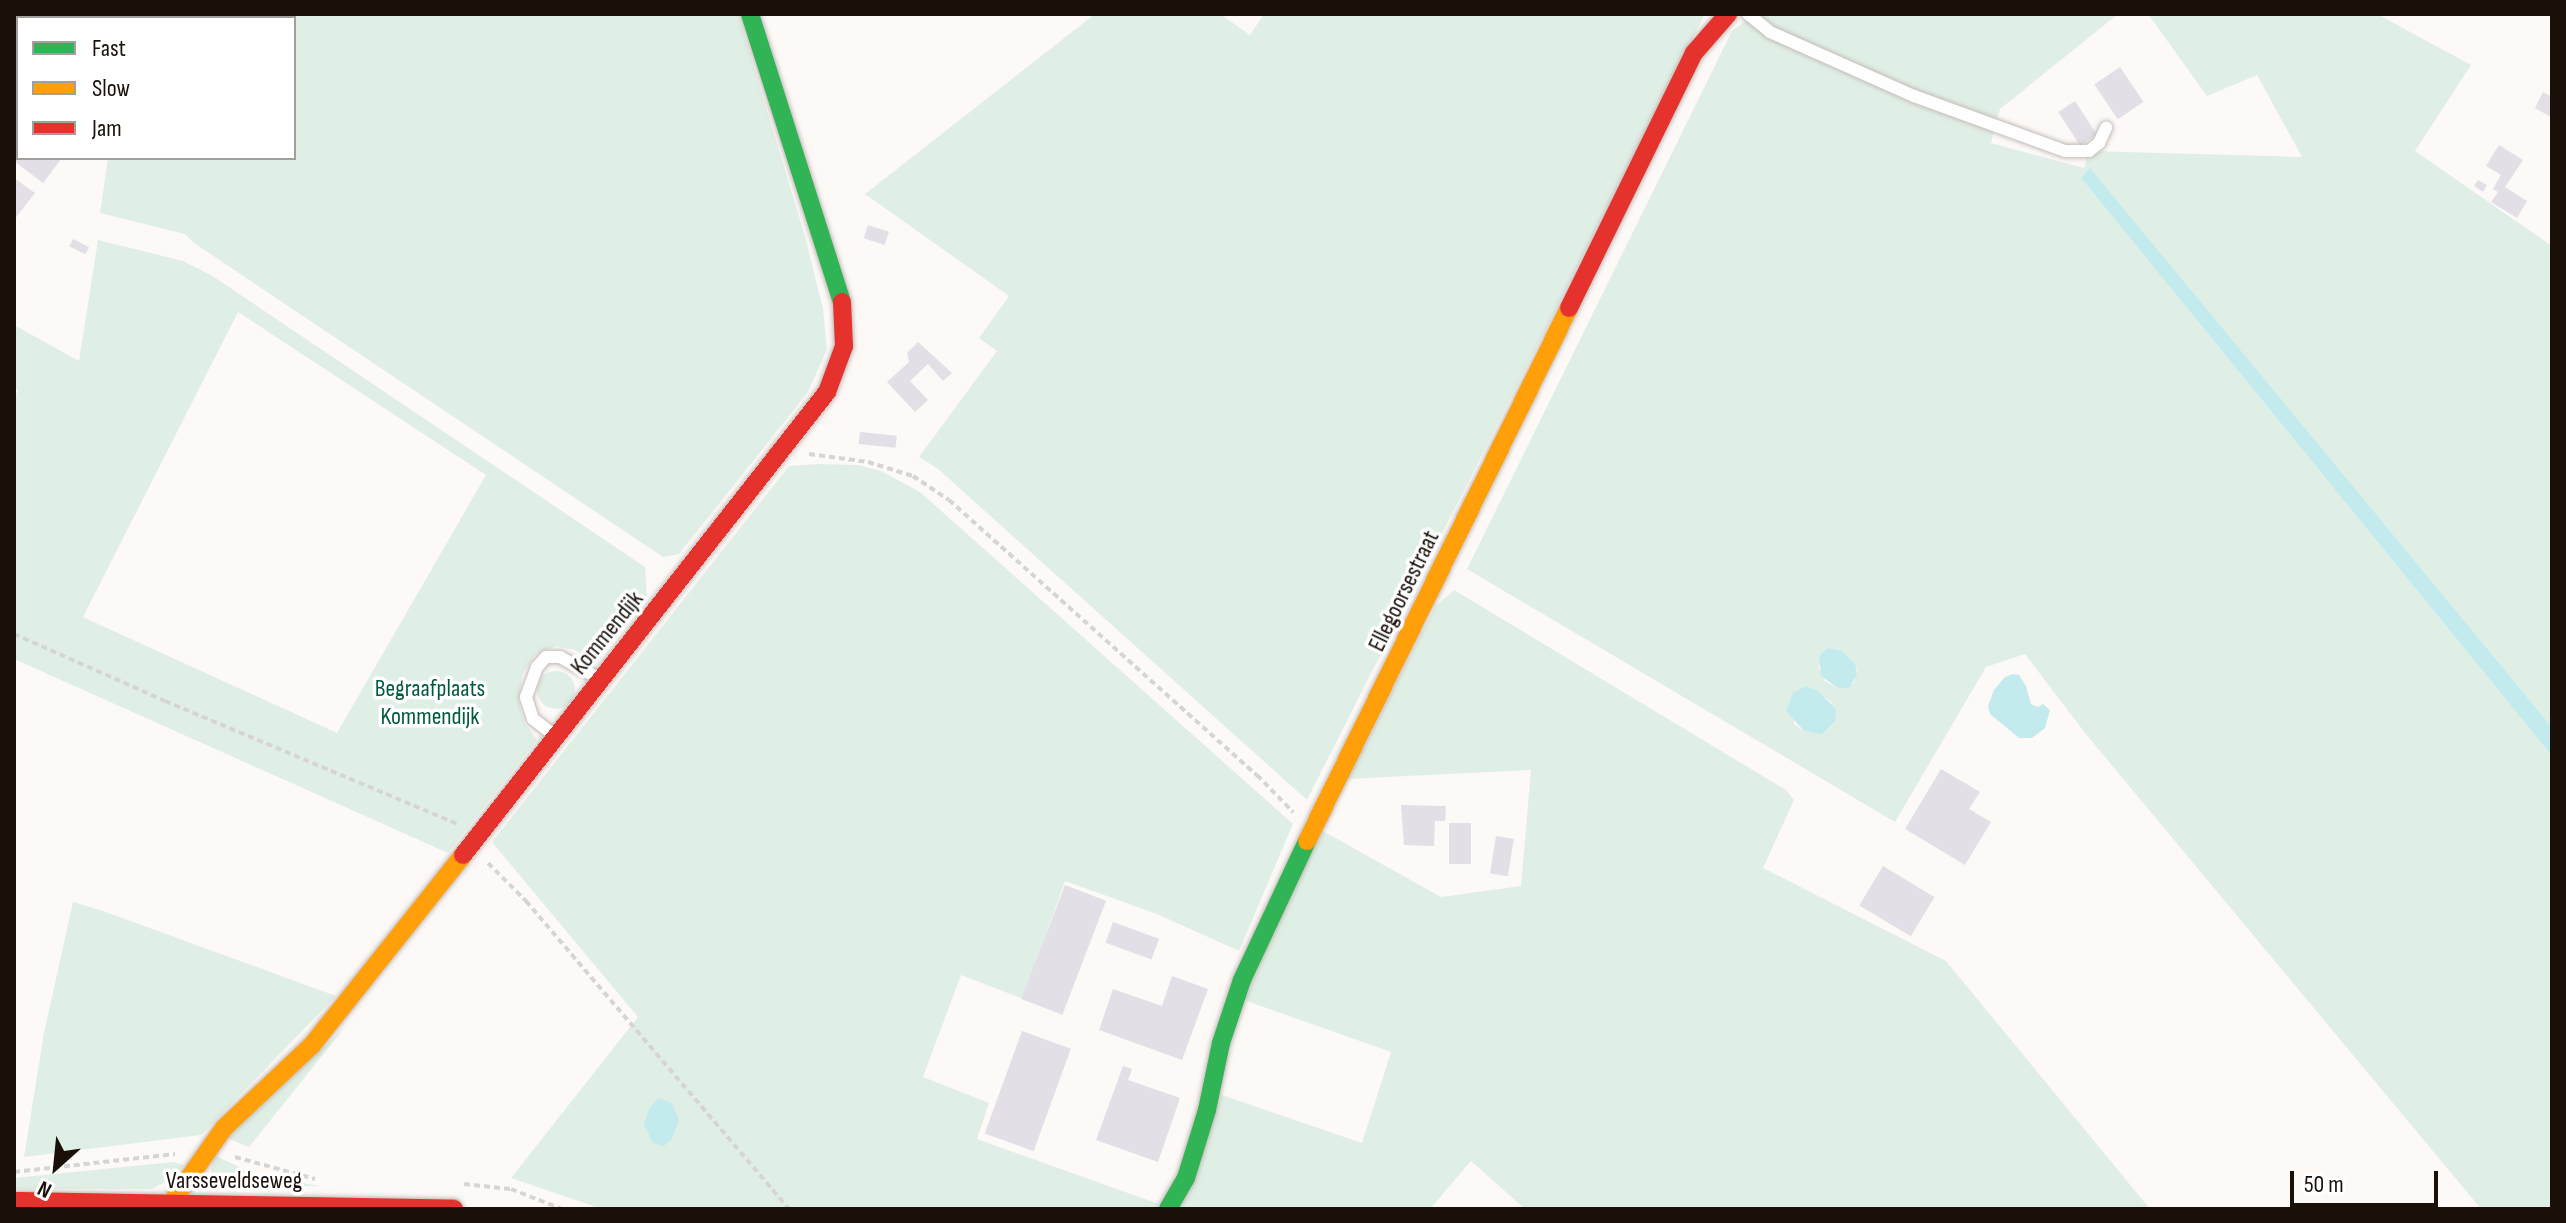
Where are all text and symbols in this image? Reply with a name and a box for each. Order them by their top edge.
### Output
legend [16,16,296,160]
text: Fast [92,34,126,63]
text: Slow [92,74,130,103]
text: Jam [92,114,122,143]
street label: Ellegoorsestraat [1362,526,1446,656]
street label: Kommendijk [565,585,649,681]
park label: Begraafplaats Kommendijk [375,675,485,731]
north arrow [16,1127,96,1207]
scale bar [2294,1155,2442,1205]
street label: Varsseveldseweg [166,1167,302,1195]
text: 50 m [2304,1170,2344,1199]
text: N [34,1174,56,1204]

